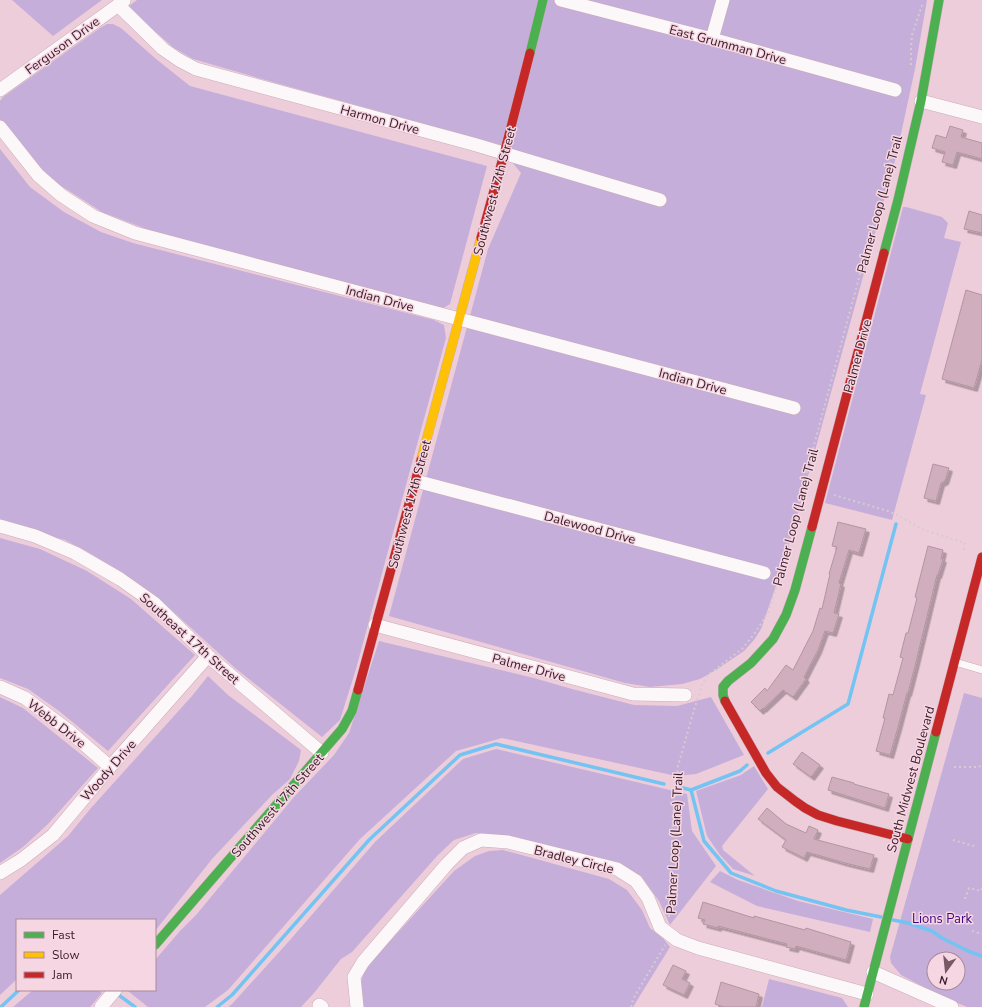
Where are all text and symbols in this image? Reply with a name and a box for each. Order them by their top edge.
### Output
street label: Ferguson Drive [22,13,104,79]
street label: East Grumman Drive [667,21,788,69]
street label: Harmon Drive [338,101,421,139]
street label: Southwest 17th Street [469,124,521,258]
street label: Palmer Loop (Lane) Trail [853,133,907,275]
street label: Indian Drive [344,281,416,317]
street label: Palmer Drive [839,317,876,395]
street label: Indian Drive [657,364,729,400]
street label: Southwest 17th Street [384,437,436,571]
street label: Palmer Loop (Lane) Trail [769,446,823,588]
street label: Dalewood Drive [542,507,638,549]
street label: Southeast 17th Street [135,589,243,689]
street label: Palmer Drive [490,649,568,686]
street label: Webb Drive [23,695,89,752]
street label: South Midwest Boulevard [883,704,939,854]
street label: Woody Drive [77,736,141,805]
street label: Southwest 17th Street [227,749,328,862]
street label: Palmer Loop (Lane) Trail [662,772,688,914]
street label: Bradley Circle [532,841,616,879]
park label: Lions Park [912,910,973,928]
legend [16,919,156,991]
text: Fast [52,927,75,943]
text: Slow [52,947,80,963]
north arrow [926,951,966,991]
text: Jam [51,967,73,983]
text: N [938,972,949,988]

